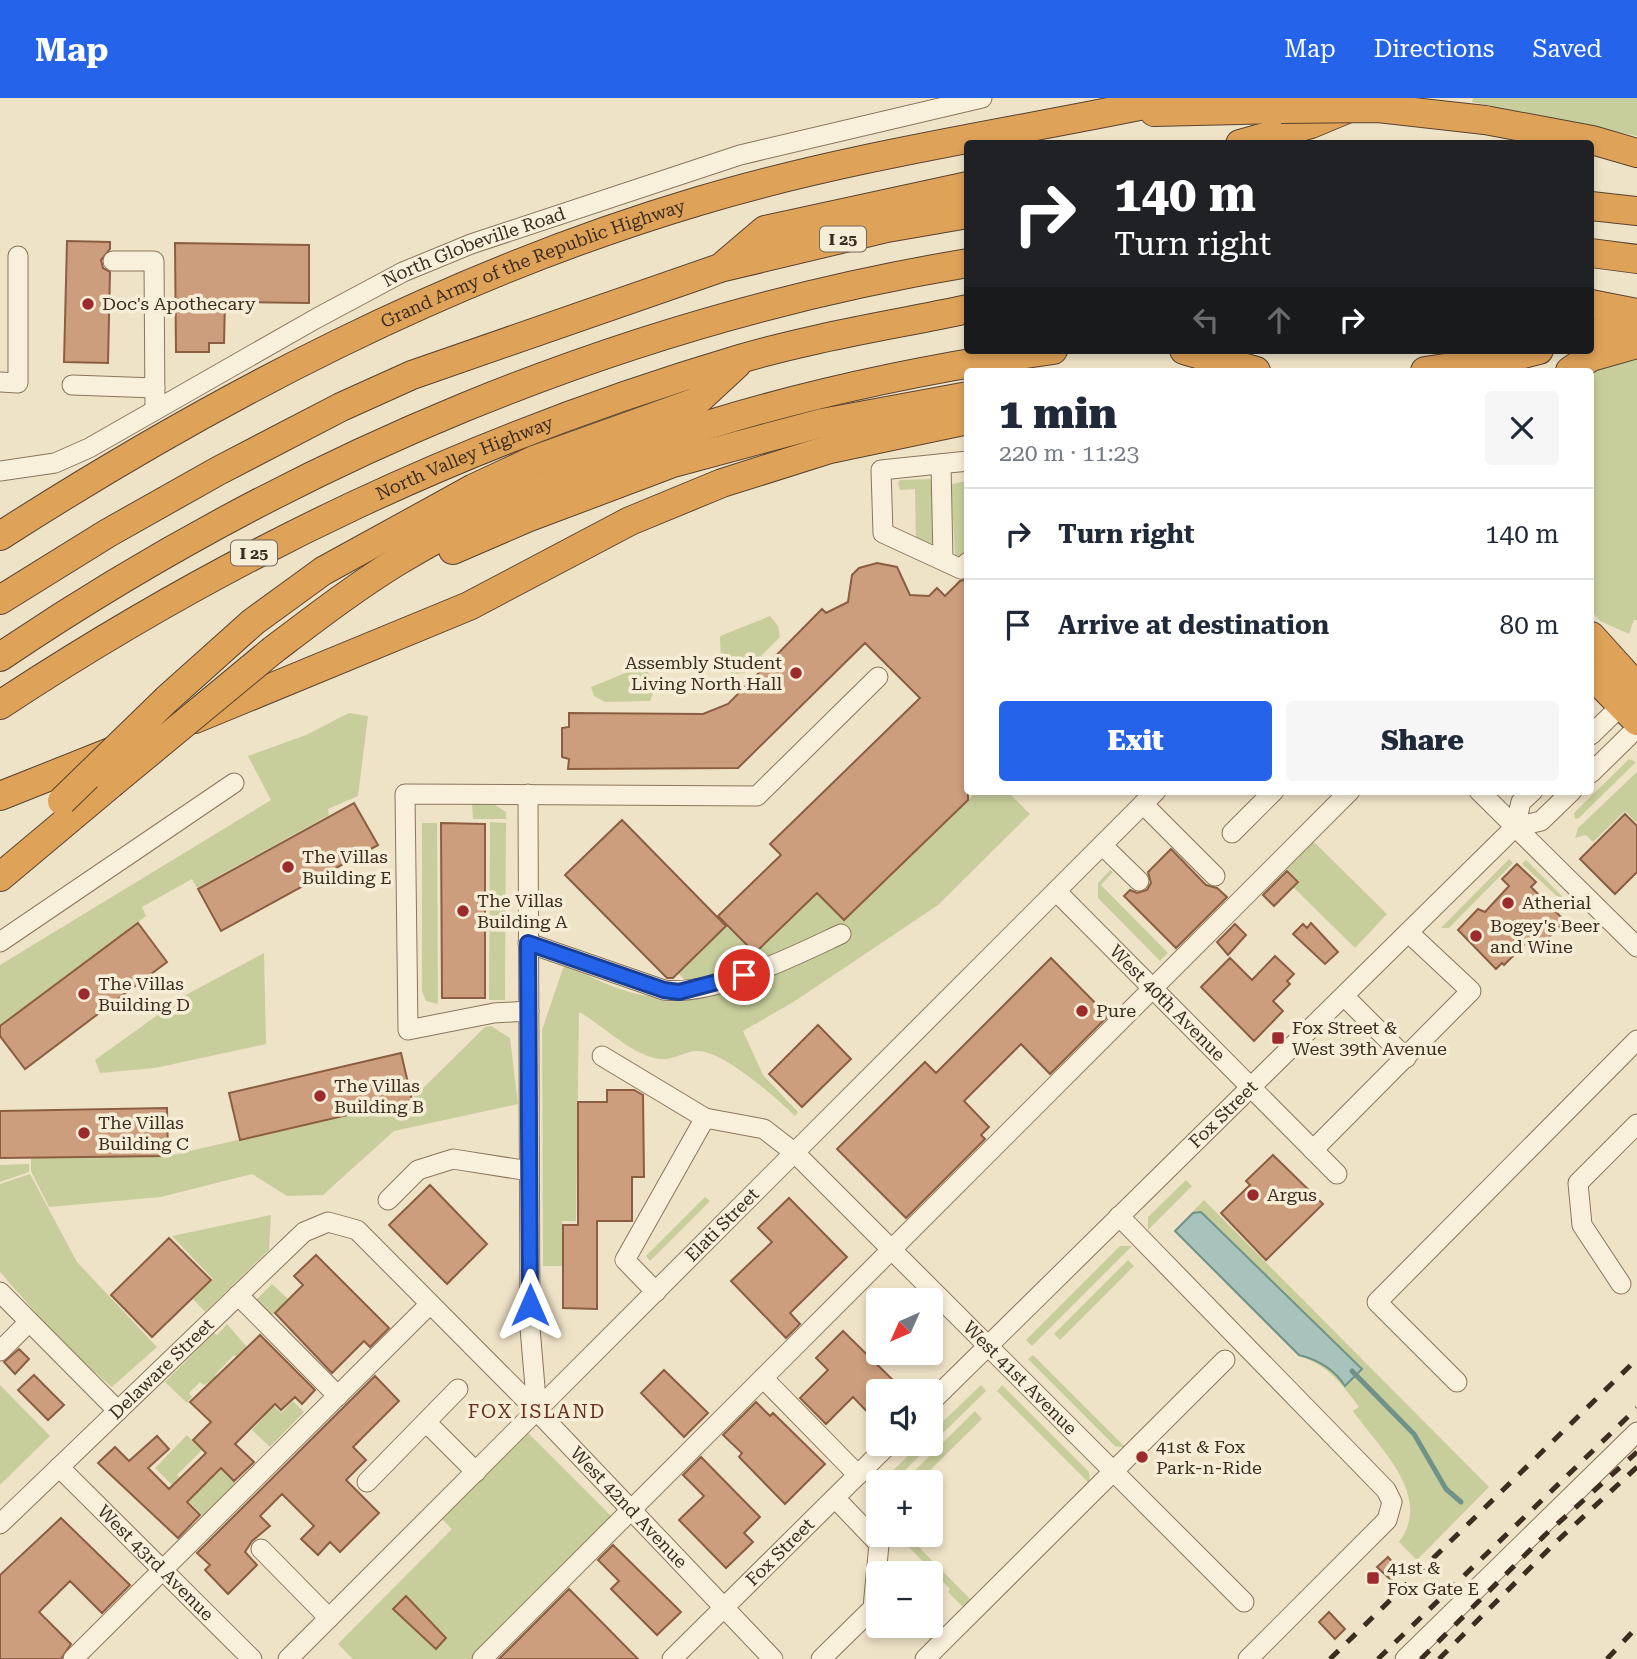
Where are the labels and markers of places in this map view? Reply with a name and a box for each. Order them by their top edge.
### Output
place label: Doc's Apothecary [102,293,256,314]
marker: Doc's Apothecary [80,296,96,312]
place label: Assembly Student Living North Hall [625,652,782,694]
marker: Assembly Student Living North Hall [788,665,804,681]
place label: The Villas Building E [302,846,392,888]
marker: The Villas Building E [280,859,296,875]
place label: The Villas Building A [477,890,568,932]
place label: Atherial [1522,892,1592,913]
marker: Atherial [1500,895,1516,911]
marker: The Villas Building A [455,903,471,919]
place label: Bogey's Beer and Wine [1490,915,1600,957]
marker: Bogey's Beer and Wine [1468,928,1484,944]
pin [714,945,774,1005]
place label: The Villas Building D [98,973,190,1015]
marker: The Villas Building D [76,986,92,1002]
place label: Pure [1096,1000,1136,1021]
marker: Pure [1074,1003,1090,1019]
place label: Fox Street & West 39th Avenue [1292,1017,1447,1059]
marker: Fox Street & West 39th Avenue [1270,1030,1286,1046]
place label: The Villas Building B [334,1075,424,1117]
marker: The Villas Building B [312,1088,328,1104]
place label: The Villas Building C [98,1112,189,1154]
marker: The Villas Building C [76,1125,92,1141]
place label: Argus [1267,1184,1317,1205]
marker: Argus [1245,1187,1261,1203]
place label: 41st & Fox Park-n-Ride [1156,1436,1262,1478]
marker: 41st & Fox Park-n-Ride [1134,1449,1150,1465]
place label: 41st & Fox Gate E [1387,1557,1479,1599]
marker: 41st & Fox Gate E [1365,1570,1381,1586]

